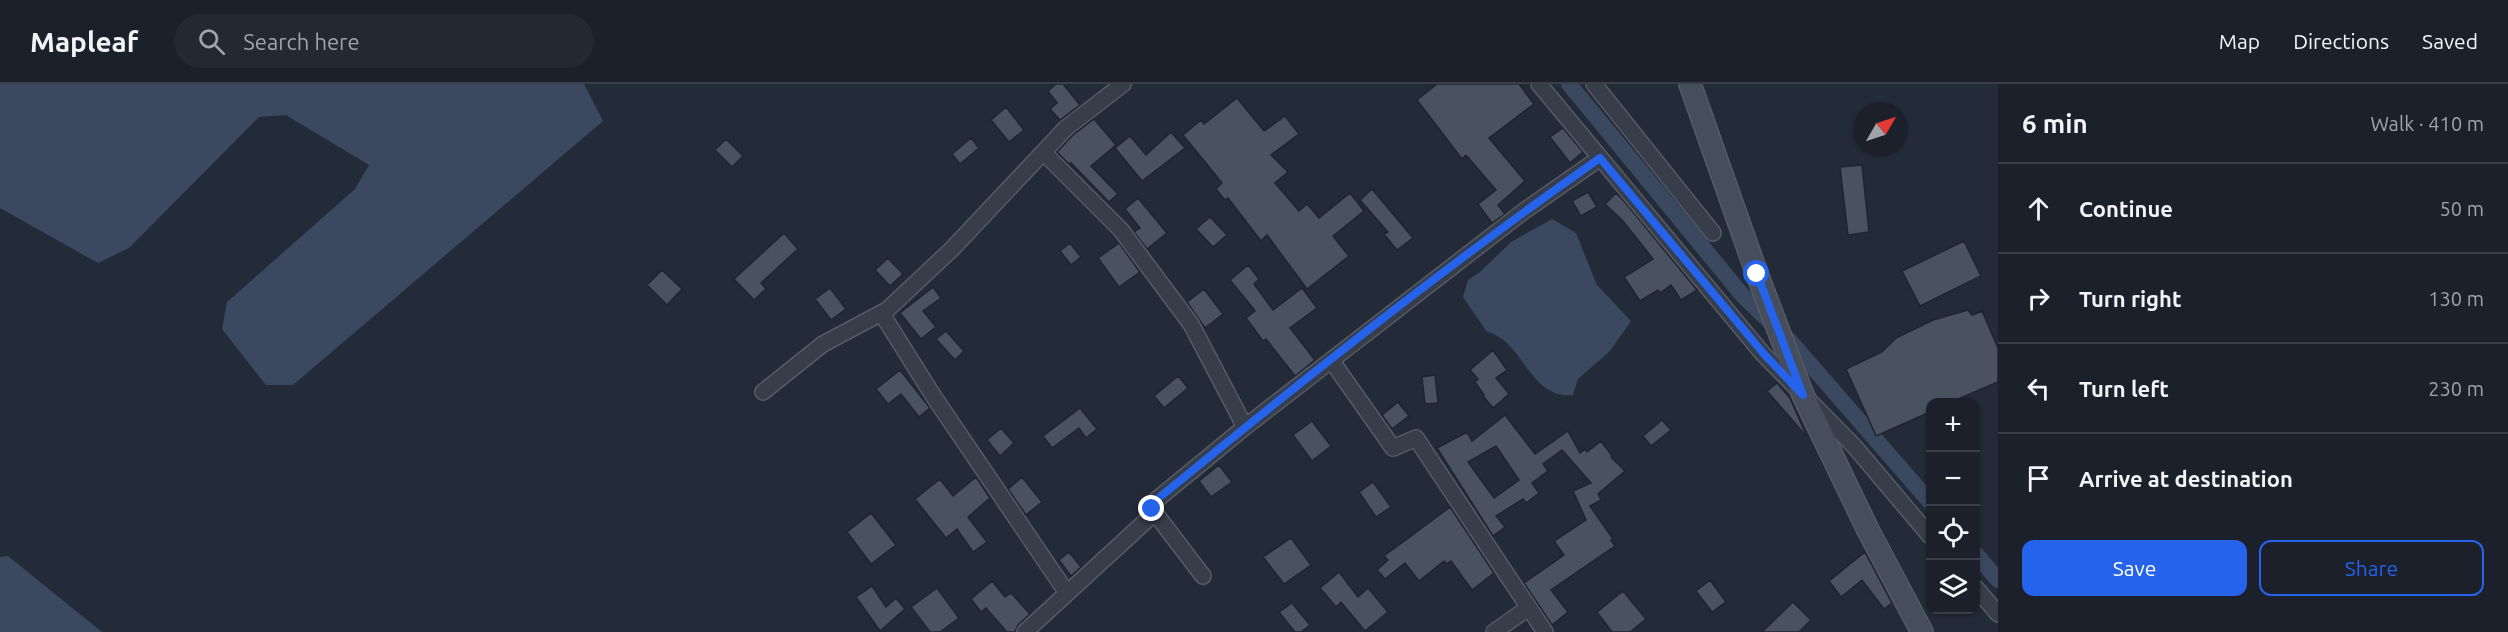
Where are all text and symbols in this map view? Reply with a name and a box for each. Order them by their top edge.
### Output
search box [174,14,594,68]
icon: search [195,25,228,58]
text: Mapleaf [30,26,138,57]
text: Search here [243,29,360,54]
text: Map [2219,29,2260,53]
text: Directions [2293,29,2389,53]
text: Saved [2422,29,2478,53]
north arrow [1854,102,1908,156]
text: 6 min [2022,109,2088,138]
text: Walk · 410 m [2371,112,2484,135]
icon: ahead [2022,192,2055,225]
text: Continue [2079,196,2173,221]
text: 50 m [2440,197,2484,220]
route start [1743,260,1769,286]
icon: right [2022,282,2055,315]
text: Turn right [2079,286,2181,311]
text: 130 m [2428,287,2484,310]
icon: left [2022,372,2055,405]
text: Turn left [2079,376,2169,401]
text: 230 m [2428,377,2484,400]
map controls [1926,398,1980,614]
button: + [1926,398,1980,452]
button: − [1926,452,1980,506]
icon: arrive [2022,462,2055,495]
text: Arrive at destination [2079,466,2293,491]
route end [1138,495,1164,521]
button: locate [1926,506,1980,560]
button: Save [2022,540,2247,596]
button: Share [2259,540,2484,596]
button: layers [1926,560,1980,614]

